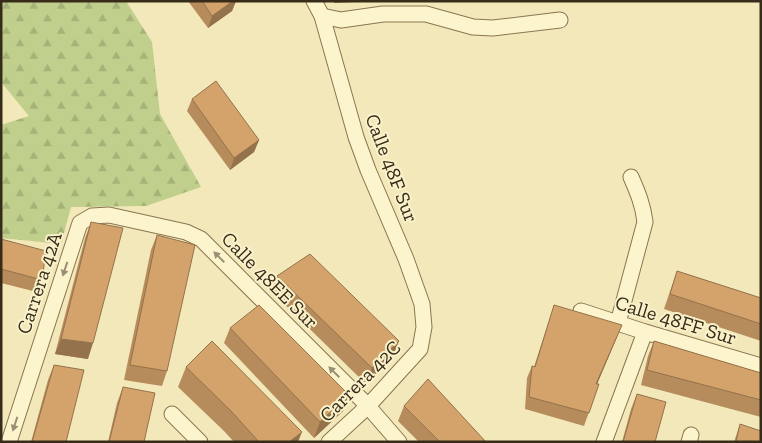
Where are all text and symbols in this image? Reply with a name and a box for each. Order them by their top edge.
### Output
street label: Calle 48F Sur [360,110,424,226]
street label: Calle 48EE Sur [217,227,323,333]
street label: Carrera 42A [11,228,67,337]
one-way arrow [213,251,225,263]
one-way arrow [61,262,68,277]
street label: Calle 48FF Sur [612,290,740,350]
street label: Carrera 42C [314,335,406,427]
one-way arrow [328,366,340,378]
one-way arrow [11,417,19,432]

